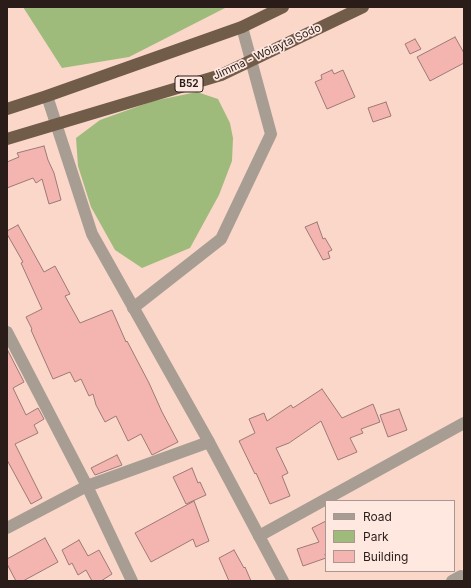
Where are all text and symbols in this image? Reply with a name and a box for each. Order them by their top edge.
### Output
street label: Jimma - Wolayta Sodo [211,21,323,83]
road number: B52 [175,76,203,92]
legend [325,500,455,572]
text: Road [363,509,392,524]
text: Park [363,529,389,544]
text: Building [363,549,408,564]

